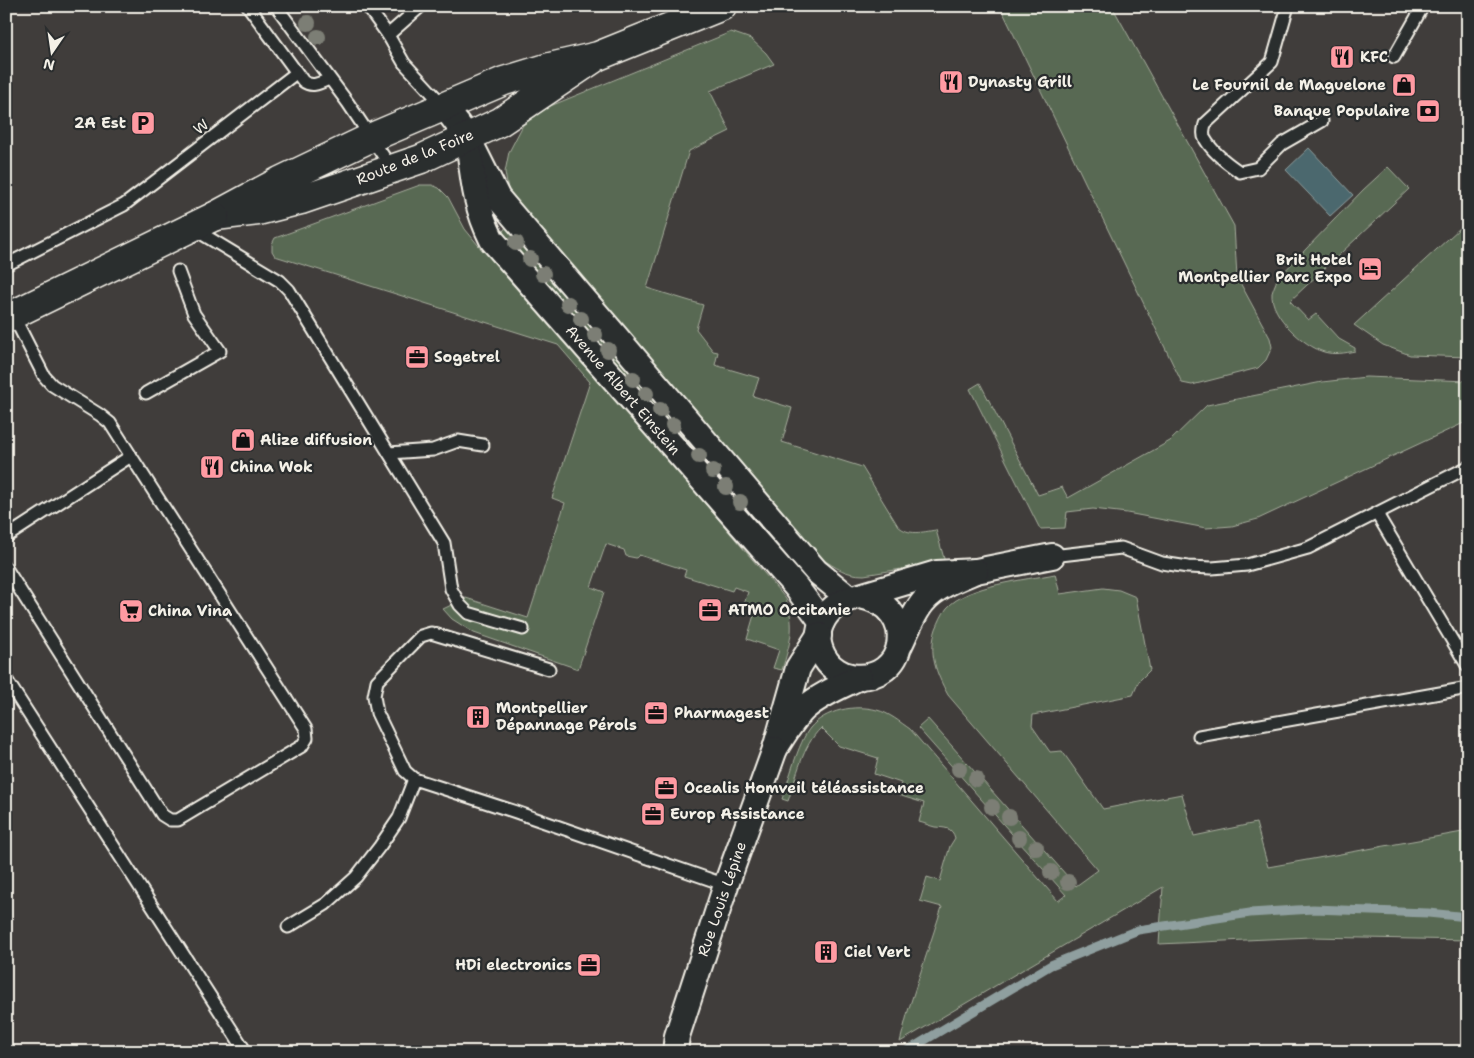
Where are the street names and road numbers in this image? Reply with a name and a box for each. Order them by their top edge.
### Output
street label: W [189,115,213,139]
street label: Route de la Foire [353,124,477,190]
street label: Avenue Albert Einstein [561,321,685,459]
street label: Rue Louis Lépine [693,839,751,959]

